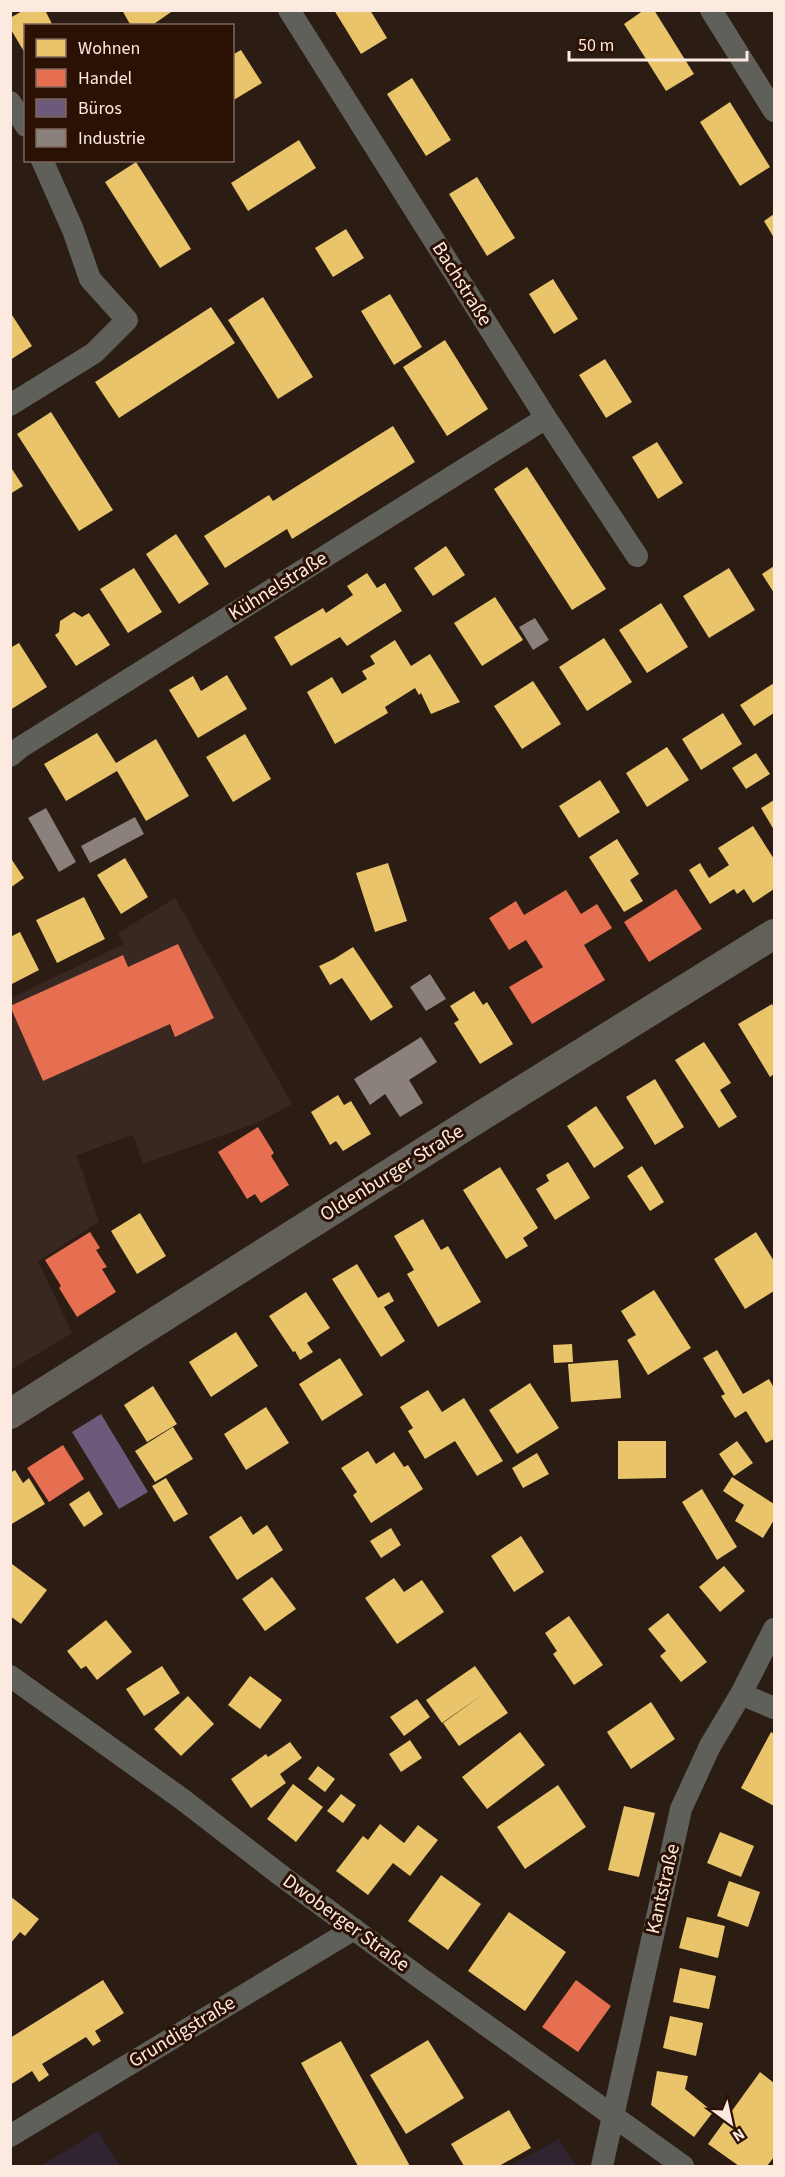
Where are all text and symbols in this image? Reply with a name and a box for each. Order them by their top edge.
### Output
legend [24,24,234,162]
scale bar [569,24,748,62]
text: 50 m [578,33,614,58]
text: Wohnen [78,36,140,61]
text: Handel [78,66,132,91]
text: Büros [78,96,122,121]
text: Industrie [78,126,145,151]
street label: Bachstraße [425,236,499,332]
street label: Kühnelstraße [223,544,333,627]
street label: Oldenburger Straße [315,1117,469,1228]
street label: Kantstraße [639,1841,687,1937]
street label: Dwoberger Straße [277,1867,415,1979]
street label: Grundigstraße [123,1989,241,2075]
north arrow [701,2093,761,2153]
text: N [728,2123,749,2147]

